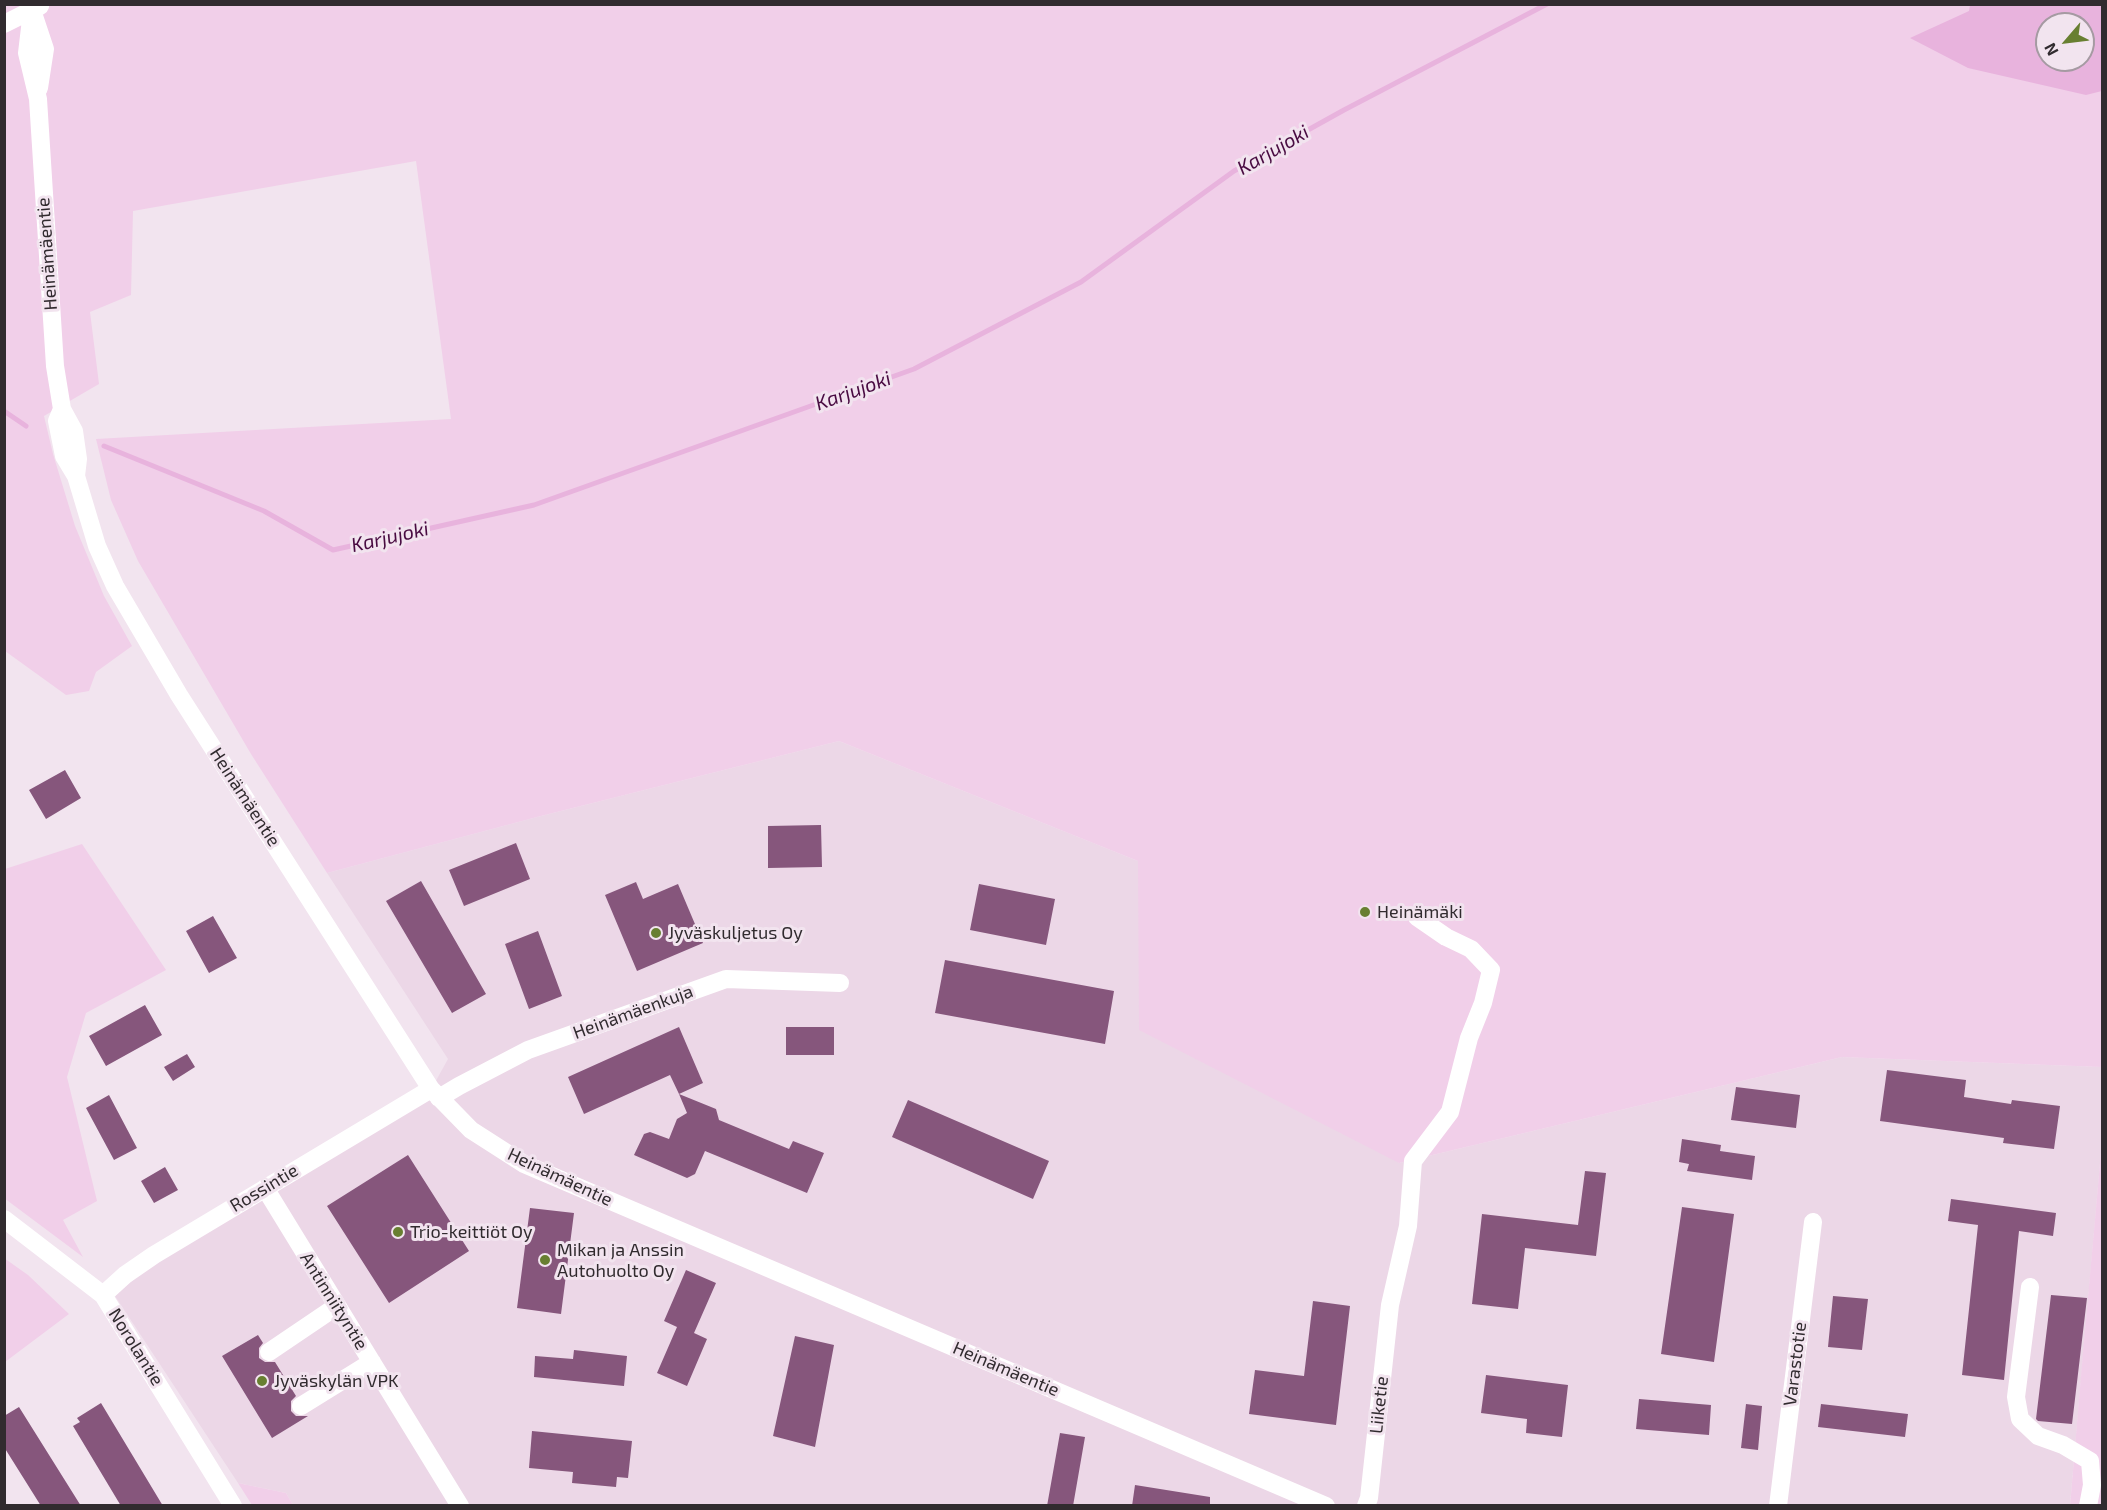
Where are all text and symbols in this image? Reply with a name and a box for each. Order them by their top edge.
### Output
north arrow [2035,12,2095,72]
text: N [2039,40,2062,59]
water label: Karjujoki [1233,120,1313,180]
street label: Heinämäentie [32,197,62,311]
water label: Karjujoki [812,366,894,416]
water label: Karjujoki [349,516,431,558]
street label: Heinämäentie [205,744,285,850]
place label: Heinämäki [1377,901,1463,923]
marker: Heinämäki [1358,905,1372,919]
place label: Jyväskuljetus Oy [668,922,803,944]
marker: Jyväskuljetus Oy [649,926,663,940]
street label: Heinämäenkuja [570,980,696,1044]
street label: Heinämäentie [504,1143,616,1211]
street label: Rossintie [226,1159,302,1217]
place label: Trio-keittiöt Oy [410,1221,533,1243]
marker: Trio-keittiöt Oy [391,1225,405,1239]
place label: Mikan ja Anssin Autohuolto Oy [557,1239,684,1282]
street label: Antinniityntie [296,1248,372,1354]
marker: Mikan ja Anssin Autohuolto Oy [538,1253,552,1267]
street label: Norolantie [104,1304,168,1390]
street label: Varastotie [1779,1321,1811,1407]
street label: Heinämäentie [950,1337,1062,1401]
place label: Jyväskylän VPK [274,1370,399,1392]
marker: Jyväskylän VPK [255,1374,269,1388]
street label: Liiketie [1365,1375,1393,1435]

